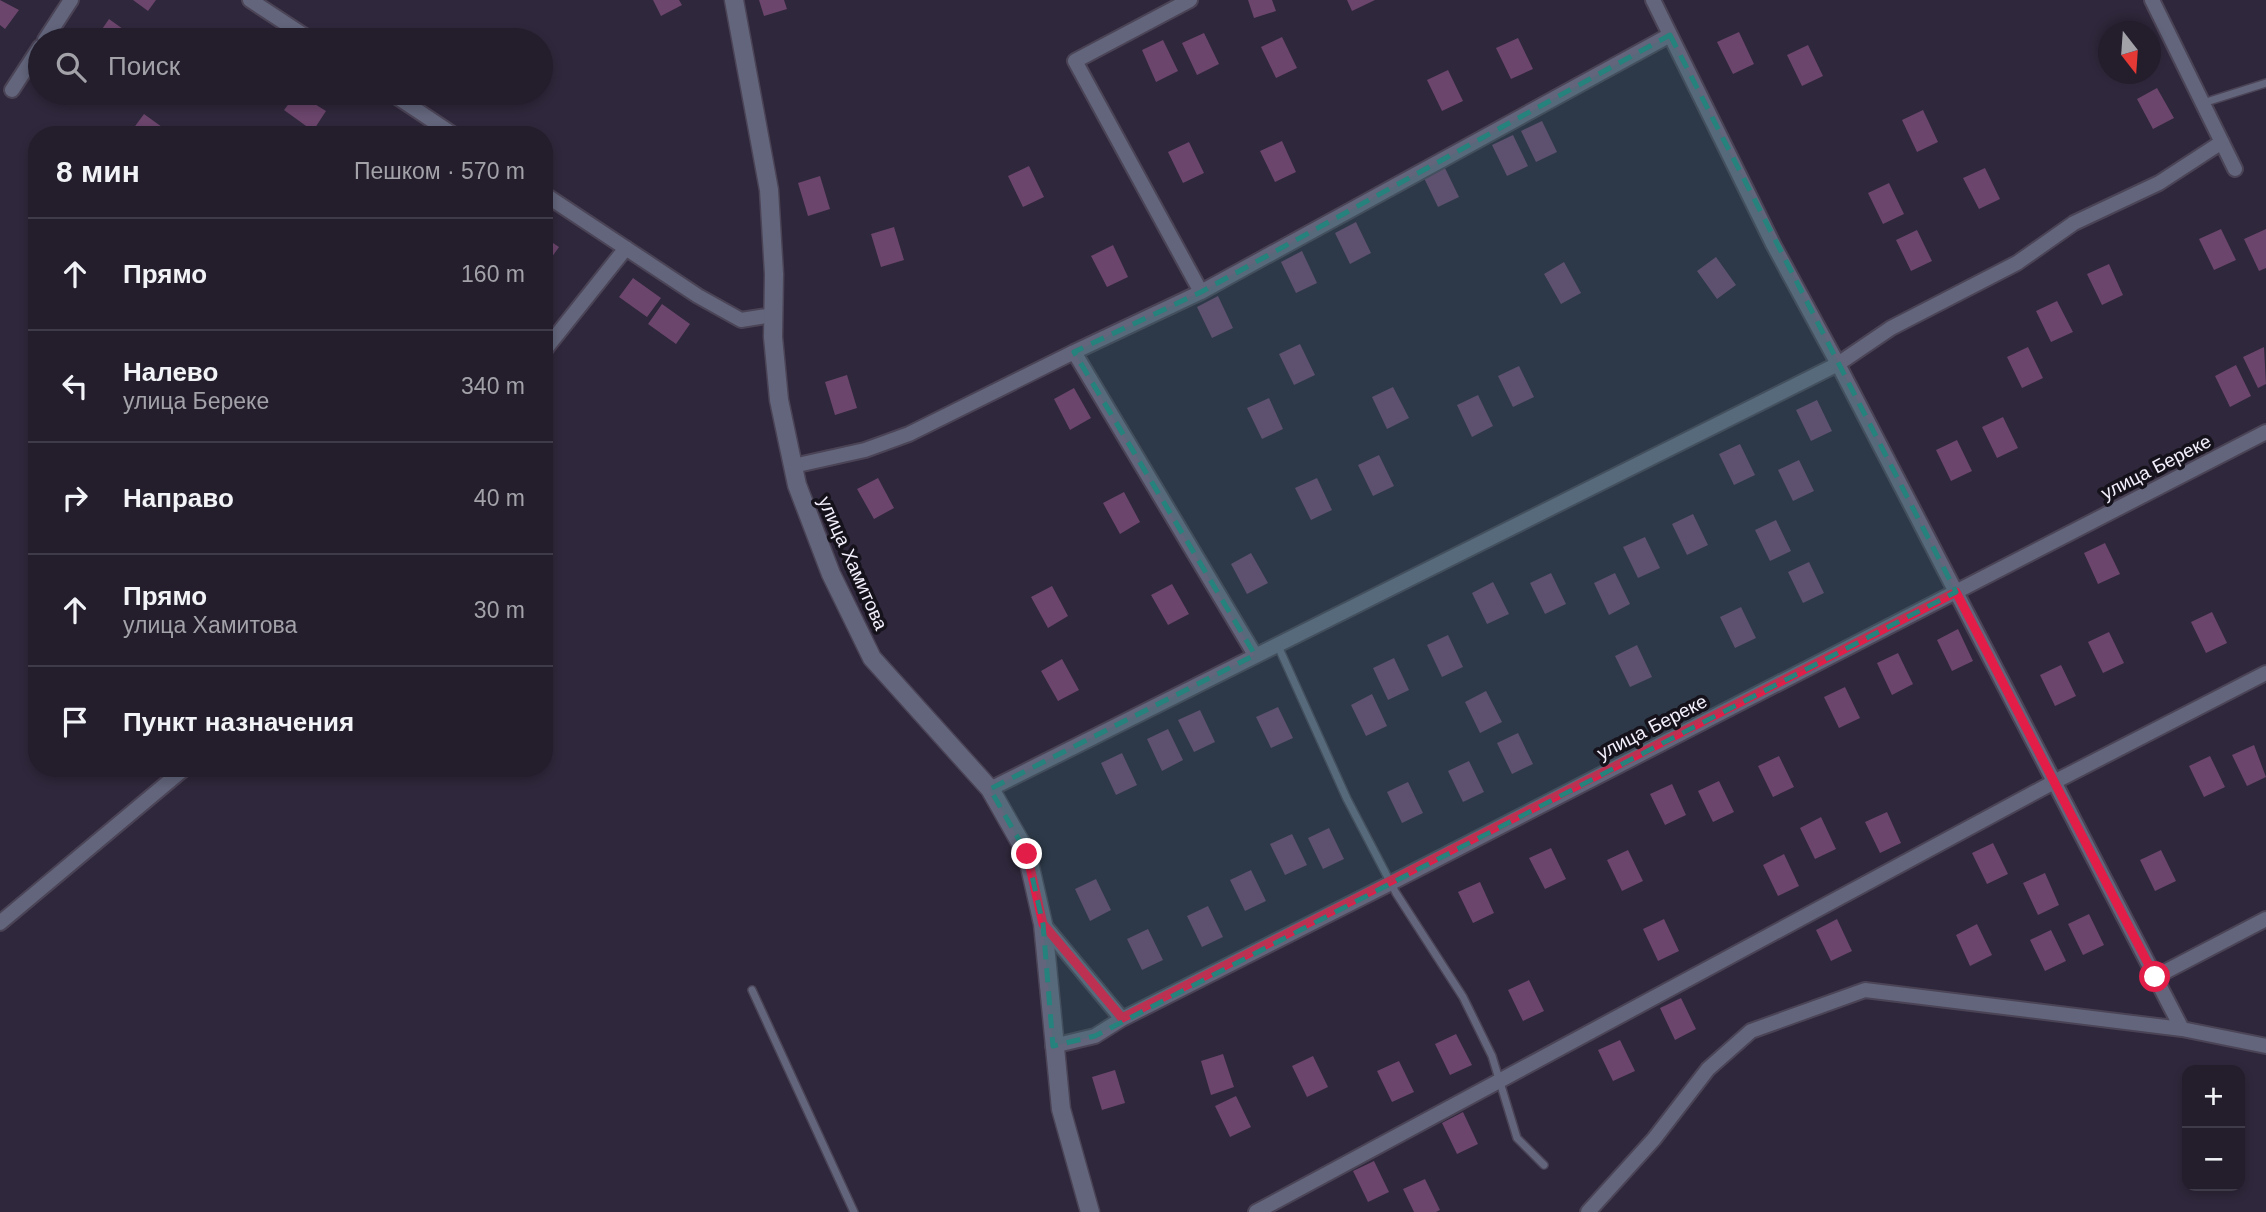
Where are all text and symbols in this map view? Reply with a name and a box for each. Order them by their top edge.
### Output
north arrow [2098,21,2161,84]
search box [28,28,553,105]
icon: search [52,48,90,86]
text: Поиск [108,51,180,81]
text: 8 мин [56,155,140,188]
text: Пешком · 570 m [354,158,525,184]
icon: ahead [56,255,94,293]
text: Прямо [123,259,207,289]
text: 160 m [461,261,525,287]
text: Налево [123,357,218,387]
icon: left [56,367,94,405]
text: 340 m [461,373,525,399]
text: улица Береке [123,388,269,414]
street label: улица Береке [2097,430,2215,504]
icon: right [56,479,94,517]
text: Направо [123,483,234,513]
text: 40 m [474,485,525,511]
street label: улица Хамитова [814,493,892,633]
text: Прямо [123,581,207,611]
icon: ahead [56,591,94,629]
text: 30 m [474,597,525,623]
text: улица Хамитова [123,612,297,638]
street label: улица Береке [1593,690,1711,764]
icon: arrive [56,703,94,741]
text: Пункт назначения [123,707,354,737]
route end [1011,838,1042,869]
route start [2139,961,2170,992]
map controls [2182,1065,2245,1191]
button: + [2182,1065,2245,1128]
button: − [2182,1128,2245,1191]

